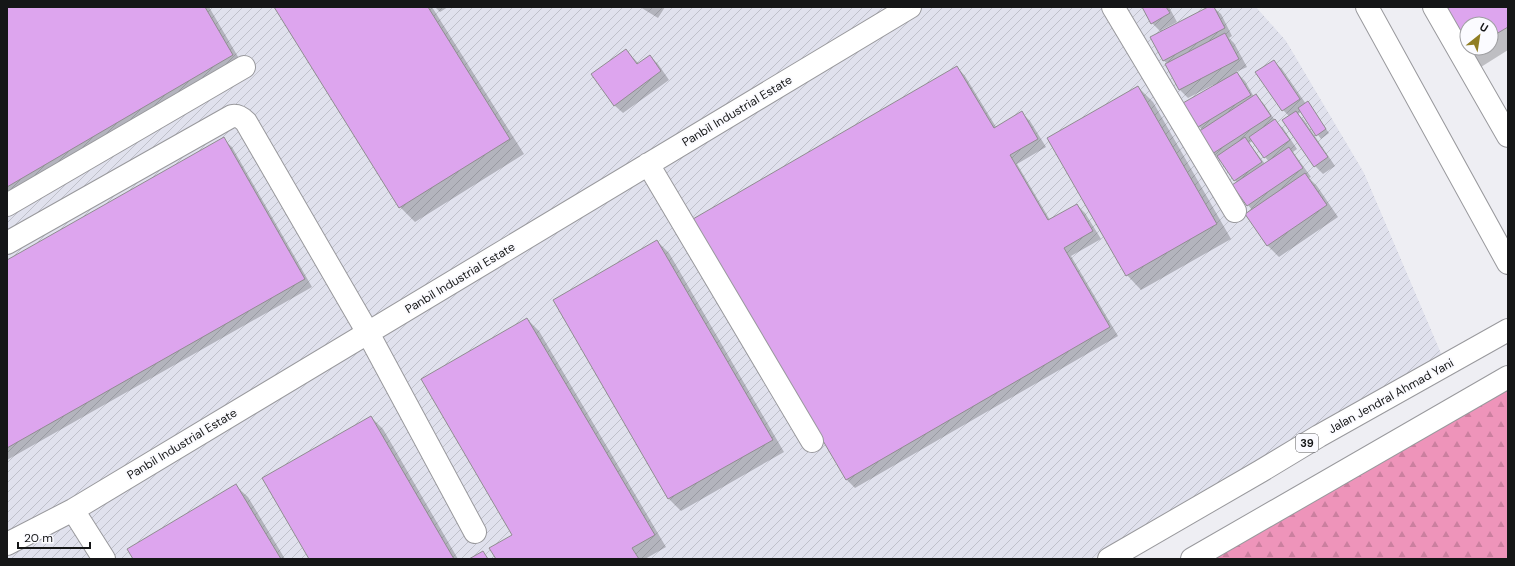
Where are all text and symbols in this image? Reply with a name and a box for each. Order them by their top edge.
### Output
north arrow [1459,16,1499,56]
text: U [1477,19,1491,35]
street label: Panbil Industrial Estate [679,72,795,150]
street label: Panbil Industrial Estate [402,239,518,317]
street label: Jalan Jendral Ahmad Yani [1325,355,1457,437]
street label: Panbil Industrial Estate [124,405,240,483]
road number: 39 [1296,434,1318,452]
scale bar [18,524,90,550]
text: 20 m [24,530,53,546]

